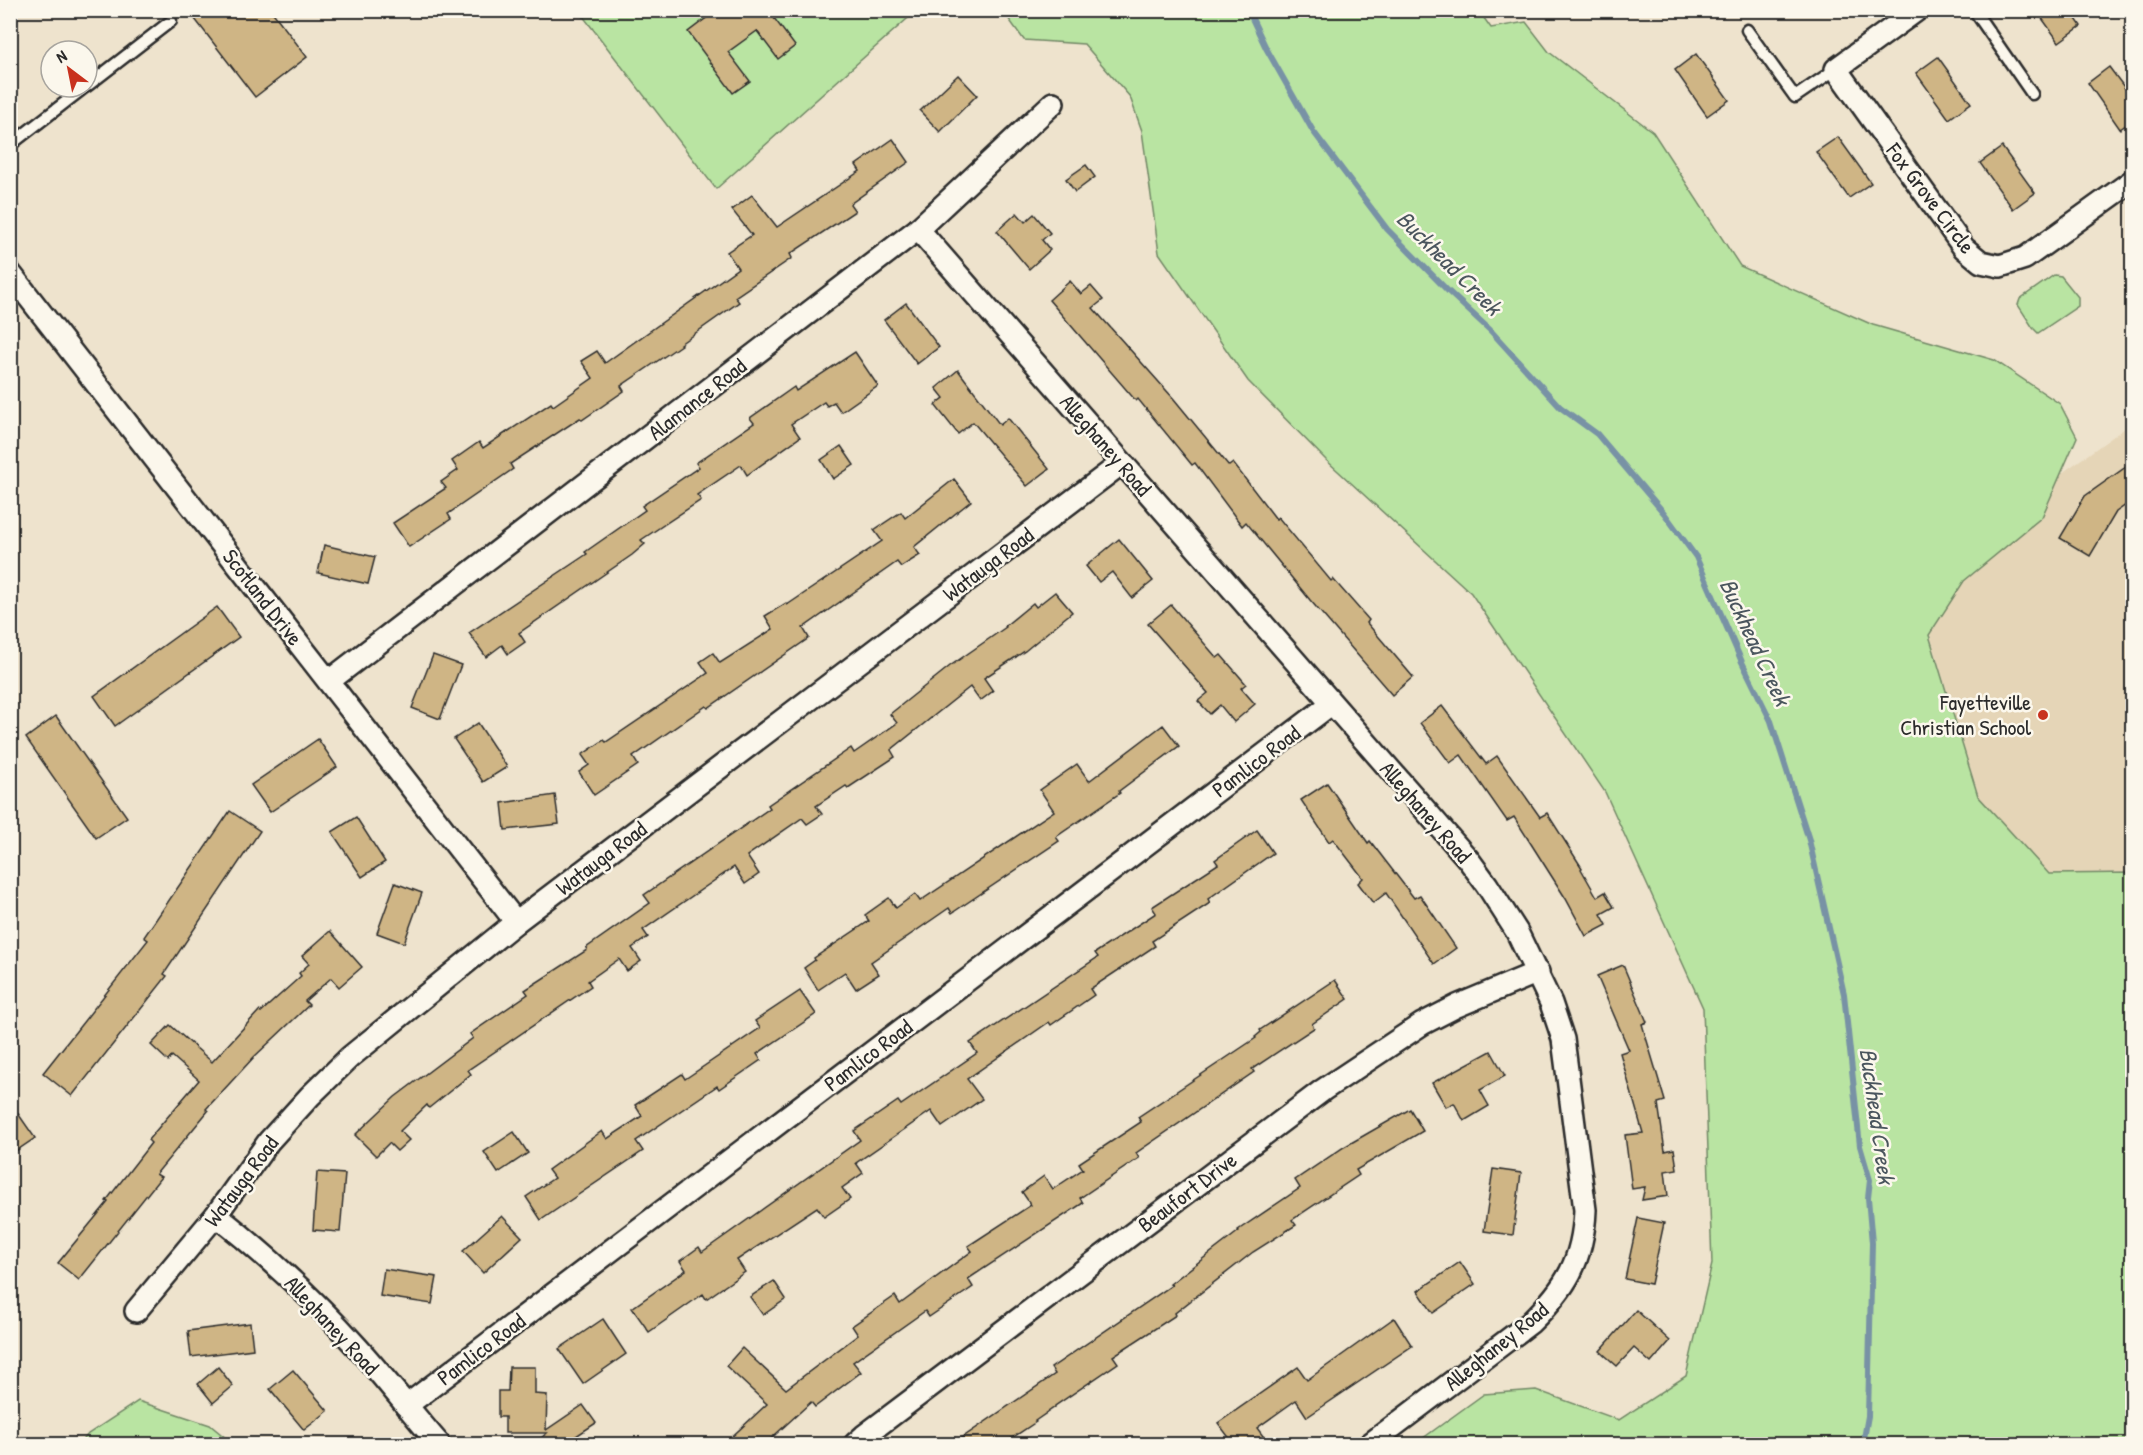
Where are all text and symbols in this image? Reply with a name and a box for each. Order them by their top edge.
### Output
north arrow [39,39,99,99]
text: N [52,44,71,68]
street label: Fox Grove Circle [1879,136,1983,260]
water label: Buckhead Creek [1390,203,1511,323]
street label: Alamance Road [642,351,753,447]
street label: Alleghaney Road [1053,388,1159,503]
street label: Watauga Road [936,520,1040,608]
street label: Scotland Drive [216,543,310,652]
water label: Buckhead Creek [1713,573,1800,712]
place label: Fayetteville Christian School [1900,687,2031,742]
marker: Fayetteville Christian School [2036,708,2050,722]
street label: Pamlico Road [1206,718,1307,804]
street label: Alleghaney Road [1373,755,1479,870]
street label: Watauga Road [549,814,653,902]
street label: Pamlico Road [818,1012,919,1098]
water label: Buckhead Creek [1853,1046,1904,1188]
street label: Watauga Road [197,1129,285,1233]
street label: Beaufort Drive [1131,1145,1243,1239]
street label: Alleghaney Road [278,1269,386,1382]
street label: Alleghaney Road [1438,1295,1555,1397]
street label: Pamlico Road [431,1306,532,1392]

